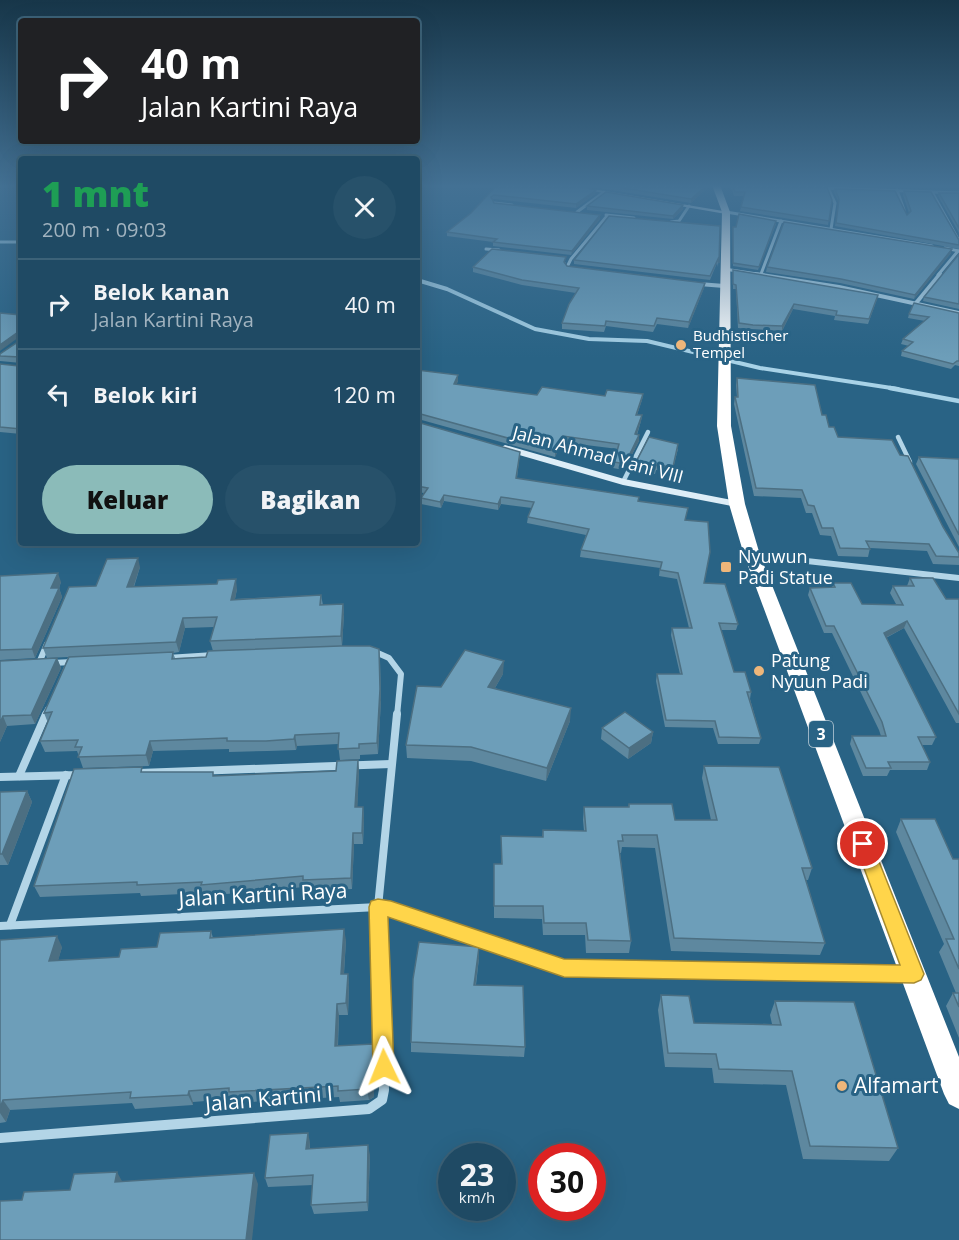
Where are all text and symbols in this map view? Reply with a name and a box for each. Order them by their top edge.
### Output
text: 40 m [141,34,241,91]
icon: right [42,42,120,120]
text: Jalan Kartini Raya [141,88,358,125]
text: 1 mnt [42,169,149,218]
button: close [333,176,396,239]
text: 200 m · 09:03 [42,216,167,243]
text: Belok kanan [93,276,230,306]
icon: right [42,288,75,321]
text: 40 m [345,289,396,319]
text: Jalan Kartini Raya [93,306,254,333]
place label: Budhistischer Tempel [693,325,788,362]
marker: Budhistischer Tempel [674,338,688,352]
icon: left [42,378,75,411]
text: Belok kiri [93,379,198,409]
text: 120 m [332,379,396,409]
street label: Jalan Ahmad Yani VIII [508,419,686,488]
button: Keluar [42,465,213,534]
button: Bagikan [225,465,396,534]
place label: Nyuwun Padi Statue [738,544,833,589]
marker: Nyuwun Padi Statue [719,560,733,574]
place label: Patung Nyuun Padi [771,648,868,693]
marker: Patung Nyuun Padi [752,664,766,678]
road number: 3 [809,721,833,747]
pin [837,818,888,869]
icon: arrive [846,827,879,860]
street label: Jalan Kartini Raya [176,876,348,913]
position arrow [352,1035,416,1099]
place label: Alfamart [854,1071,939,1099]
street label: Jalan Kartini I [202,1078,334,1118]
marker: Alfamart [835,1079,849,1093]
speed limit sign: 30 [528,1143,606,1221]
text: 23 [460,1154,494,1195]
text: km/h [459,1187,495,1207]

